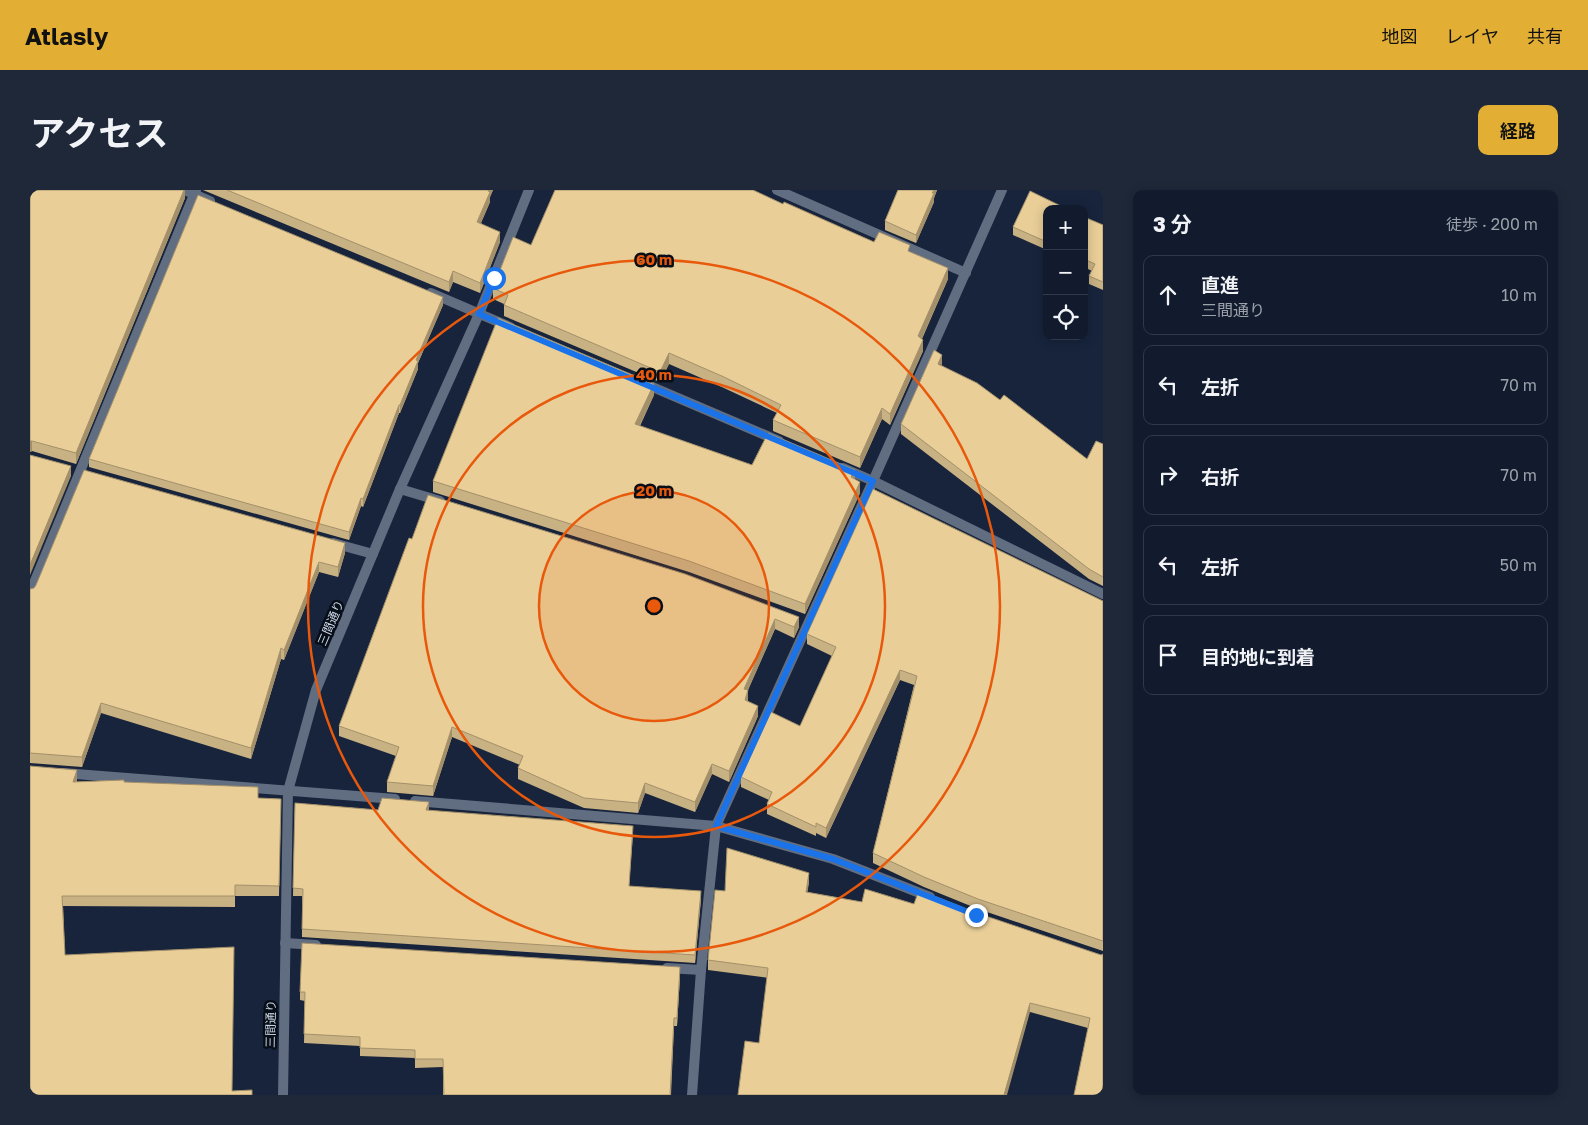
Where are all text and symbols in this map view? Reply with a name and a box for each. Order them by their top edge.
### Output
text: Atlasly [25,21,108,50]
text: 地図 [1382,25,1418,47]
text: レイヤ [1446,25,1499,47]
text: 共有 [1527,25,1563,47]
button: 経路 [1478,105,1558,155]
text: アクセス [30,112,168,154]
map controls [1043,205,1088,340]
button: + [1043,205,1088,250]
text: 3 分 [1153,211,1192,237]
text: 徒歩 · 200 m [1446,214,1538,234]
text: 60 m [636,250,672,268]
button: − [1043,250,1088,295]
route start [483,267,506,290]
text: 直進 [1201,273,1239,296]
icon: ahead [1154,281,1182,309]
text: 10 m [1501,285,1537,305]
button: locate [1043,295,1088,340]
text: 三間通り [1201,300,1265,320]
text: 40 m [636,365,672,383]
icon: left [1154,371,1182,399]
text: 左折 [1201,375,1239,398]
text: 70 m [1500,375,1537,395]
icon: right [1154,461,1182,489]
text: 右折 [1201,465,1239,488]
text: 70 m [1500,465,1537,485]
text: 20 m [636,481,672,499]
icon: left [1154,551,1182,579]
text: 左折 [1201,555,1239,578]
text: 50 m [1500,555,1537,575]
centre of rings [645,597,663,615]
street label: 三間通り [314,598,347,648]
icon: arrive [1154,641,1182,669]
text: 目的地に到着 [1201,645,1315,668]
route end [965,904,988,927]
street label: 三間通り [263,1000,278,1048]

